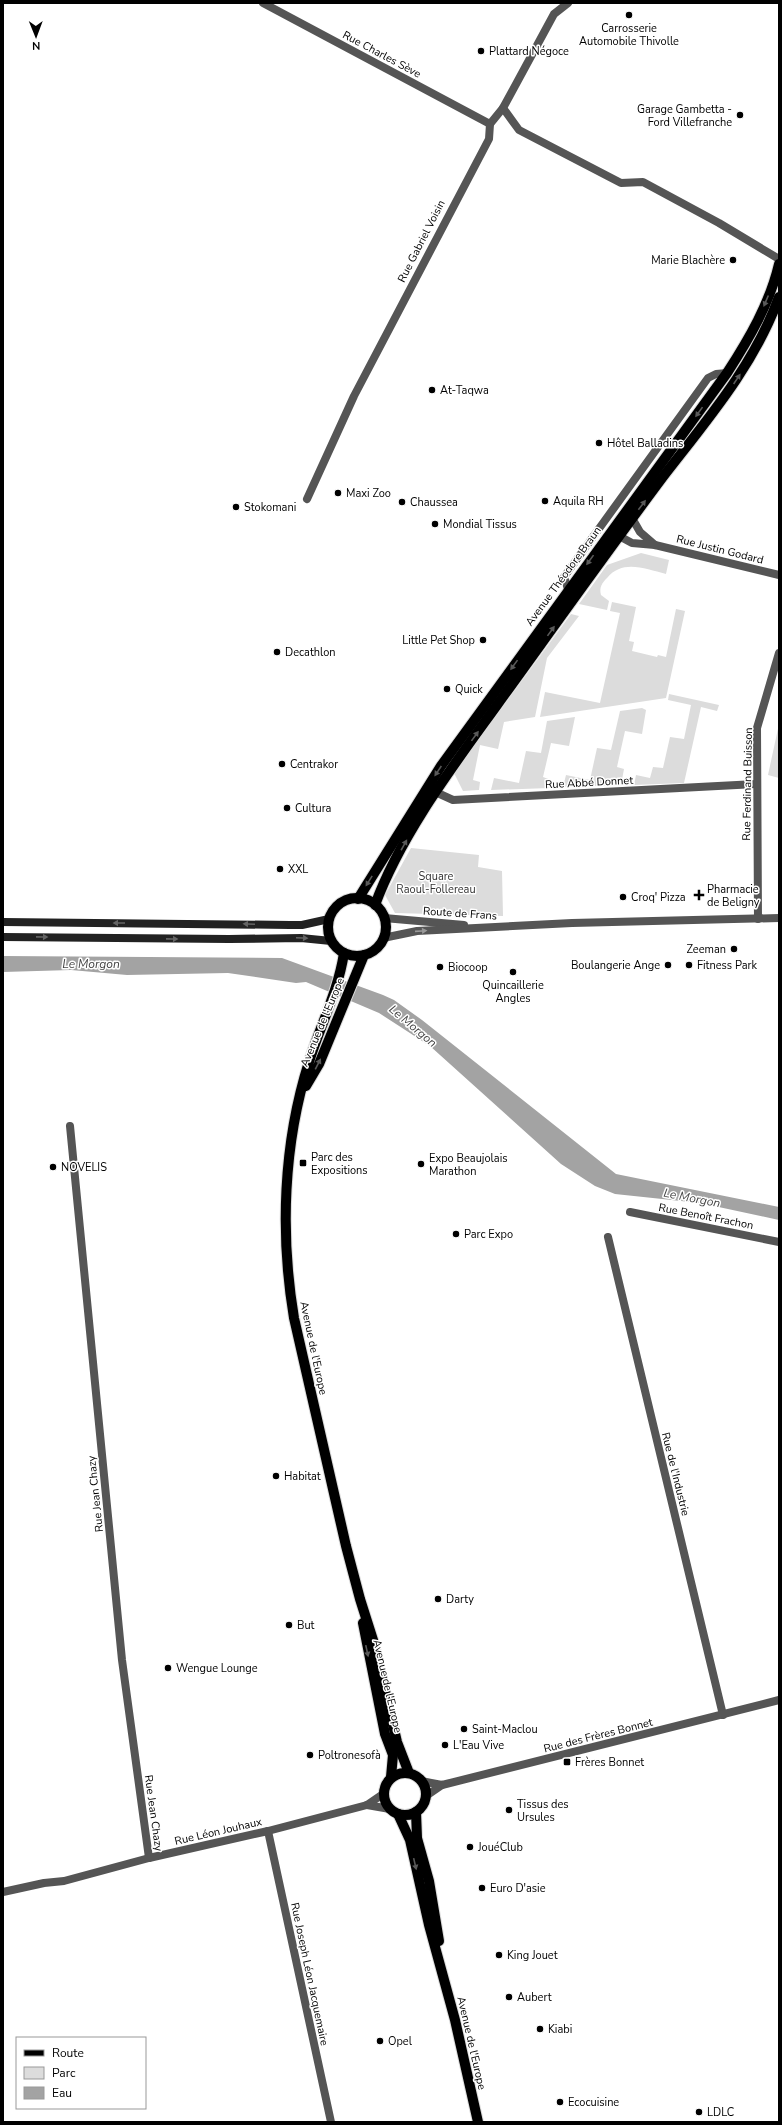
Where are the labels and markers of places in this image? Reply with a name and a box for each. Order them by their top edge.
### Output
marker: Carrosserie Automobile Thivolle [624,10,634,20]
place label: Carrosserie Automobile Thivolle [579,21,679,49]
place label: Plattard Négoce [489,44,569,59]
marker: Plattard Négoce [476,46,486,56]
place label: Garage Gambetta - Ford Villefranche [637,102,732,130]
marker: Garage Gambetta - Ford Villefranche [735,110,745,120]
place label: Marie Blachère [651,253,725,268]
marker: Marie Blachère [728,255,738,265]
place label: At-Taqwa [440,383,489,398]
marker: At-Taqwa [427,385,437,395]
place label: Hôtel Balladins [607,436,683,451]
marker: Hôtel Balladins [594,438,604,448]
place label: Maxi Zoo [346,486,391,501]
marker: Maxi Zoo [333,488,343,498]
place label: Aquila RH [553,494,604,509]
place label: Chaussea [410,495,458,510]
marker: Aquila RH [540,496,550,506]
marker: Chaussea [397,497,407,507]
place label: Stokomani [244,500,296,515]
marker: Stokomani [231,502,241,512]
place label: Mondial Tissus [443,517,517,532]
marker: Mondial Tissus [430,519,440,529]
place label: Little Pet Shop [402,633,475,648]
marker: Little Pet Shop [478,635,488,645]
place label: Decathlon [285,645,336,660]
marker: Decathlon [272,647,282,657]
place label: Quick [455,682,483,697]
marker: Quick [442,684,452,694]
place label: Centrakor [290,757,338,772]
marker: Centrakor [277,759,287,769]
place label: Cultura [295,801,332,816]
marker: Cultura [282,803,292,813]
place label: XXL [288,862,308,877]
marker: XXL [275,864,285,874]
place label: Pharmacie de Beligny [707,882,760,910]
place label: Croq' Pizza [631,890,686,905]
marker: Pharmacie de Beligny [694,890,704,900]
marker: Croq' Pizza [618,892,628,902]
place label: Zeeman [686,942,726,957]
marker: Zeeman [729,944,739,954]
place label: Boulangerie Ange [571,958,660,973]
place label: Fitness Park [697,958,757,973]
place label: Biocoop [448,960,488,975]
marker: Boulangerie Ange [663,960,673,970]
marker: Fitness Park [684,960,694,970]
marker: Biocoop [435,962,445,972]
marker: Quincaillerie Angles [508,967,518,977]
place label: Quincaillerie Angles [482,978,544,1006]
place label: Parc des Expositions [311,1150,368,1178]
place label: Expo Beaujolais Marathon [429,1151,507,1179]
marker: Parc des Expositions [298,1158,308,1168]
marker: Expo Beaujolais Marathon [416,1159,426,1169]
place label: NOVELIS [61,1160,107,1175]
marker: NOVELIS [48,1162,58,1172]
place label: Parc Expo [464,1227,513,1242]
marker: Parc Expo [451,1229,461,1239]
place label: Habitat [284,1469,321,1484]
marker: Habitat [271,1471,281,1481]
place label: Darty [446,1592,474,1607]
marker: Darty [433,1594,443,1604]
place label: But [297,1618,315,1633]
marker: But [284,1620,294,1630]
place label: Wengue Lounge [176,1661,258,1676]
marker: Wengue Lounge [163,1663,173,1673]
place label: Saint-Maclou [472,1722,538,1737]
marker: Saint-Maclou [459,1724,469,1734]
place label: L'Eau Vive [453,1738,504,1753]
marker: L'Eau Vive [440,1740,450,1750]
place label: Poltronesofà [318,1748,381,1763]
marker: Poltronesofà [305,1750,315,1760]
place label: Frères Bonnet [575,1755,644,1770]
marker: Frères Bonnet [562,1757,572,1767]
place label: Tissus des Ursules [517,1797,569,1825]
marker: Tissus des Ursules [504,1805,514,1815]
place label: JouéClub [477,1840,523,1855]
marker: JouéClub [465,1842,475,1852]
place label: Euro D'asie [490,1881,546,1896]
marker: Euro D'asie [477,1883,487,1893]
place label: King Jouet [507,1948,558,1963]
marker: King Jouet [494,1950,504,1960]
place label: Aubert [517,1990,552,2005]
marker: Aubert [504,1992,514,2002]
place label: Kiabi [548,2022,572,2037]
marker: Kiabi [535,2024,545,2034]
place label: Opel [388,2034,413,2049]
marker: Opel [375,2036,385,2046]
place label: Ecocuisine [568,2095,619,2110]
marker: Ecocuisine [555,2097,565,2107]
place label: LDLC [707,2105,734,2120]
marker: LDLC [694,2107,704,2117]

